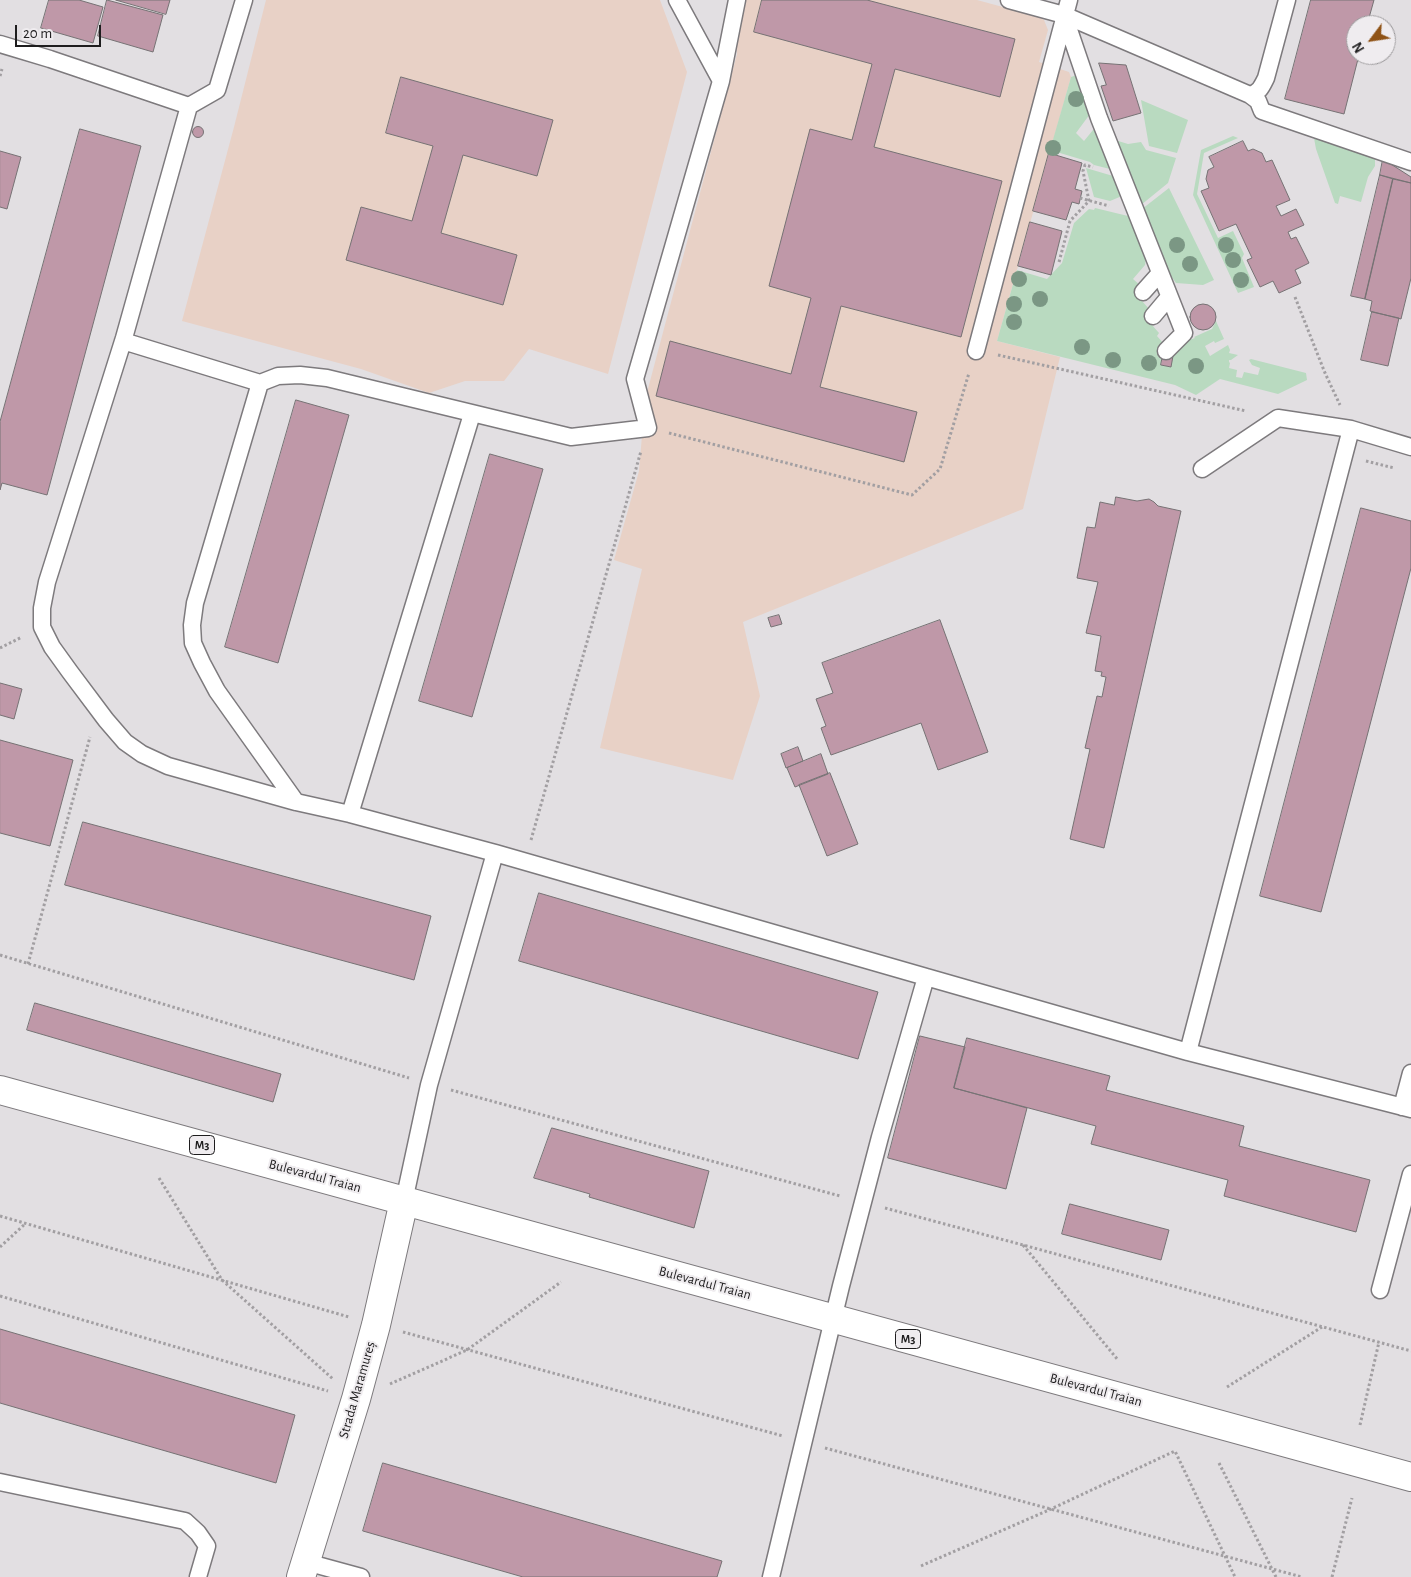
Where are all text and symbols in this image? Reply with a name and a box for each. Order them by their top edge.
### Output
scale bar [18,15,104,47]
north arrow [1346,15,1396,65]
text: 20 m [23,26,52,41]
text: N [1350,39,1368,55]
road number: M3 [190,1136,214,1154]
street label: Bulevardul Traian [267,1156,363,1196]
street label: Bulevardul Traian [657,1263,753,1303]
road number: M3 [896,1330,920,1348]
street label: Strada Maramureș [335,1340,379,1440]
street label: Bulevardul Traian [1048,1370,1144,1410]

